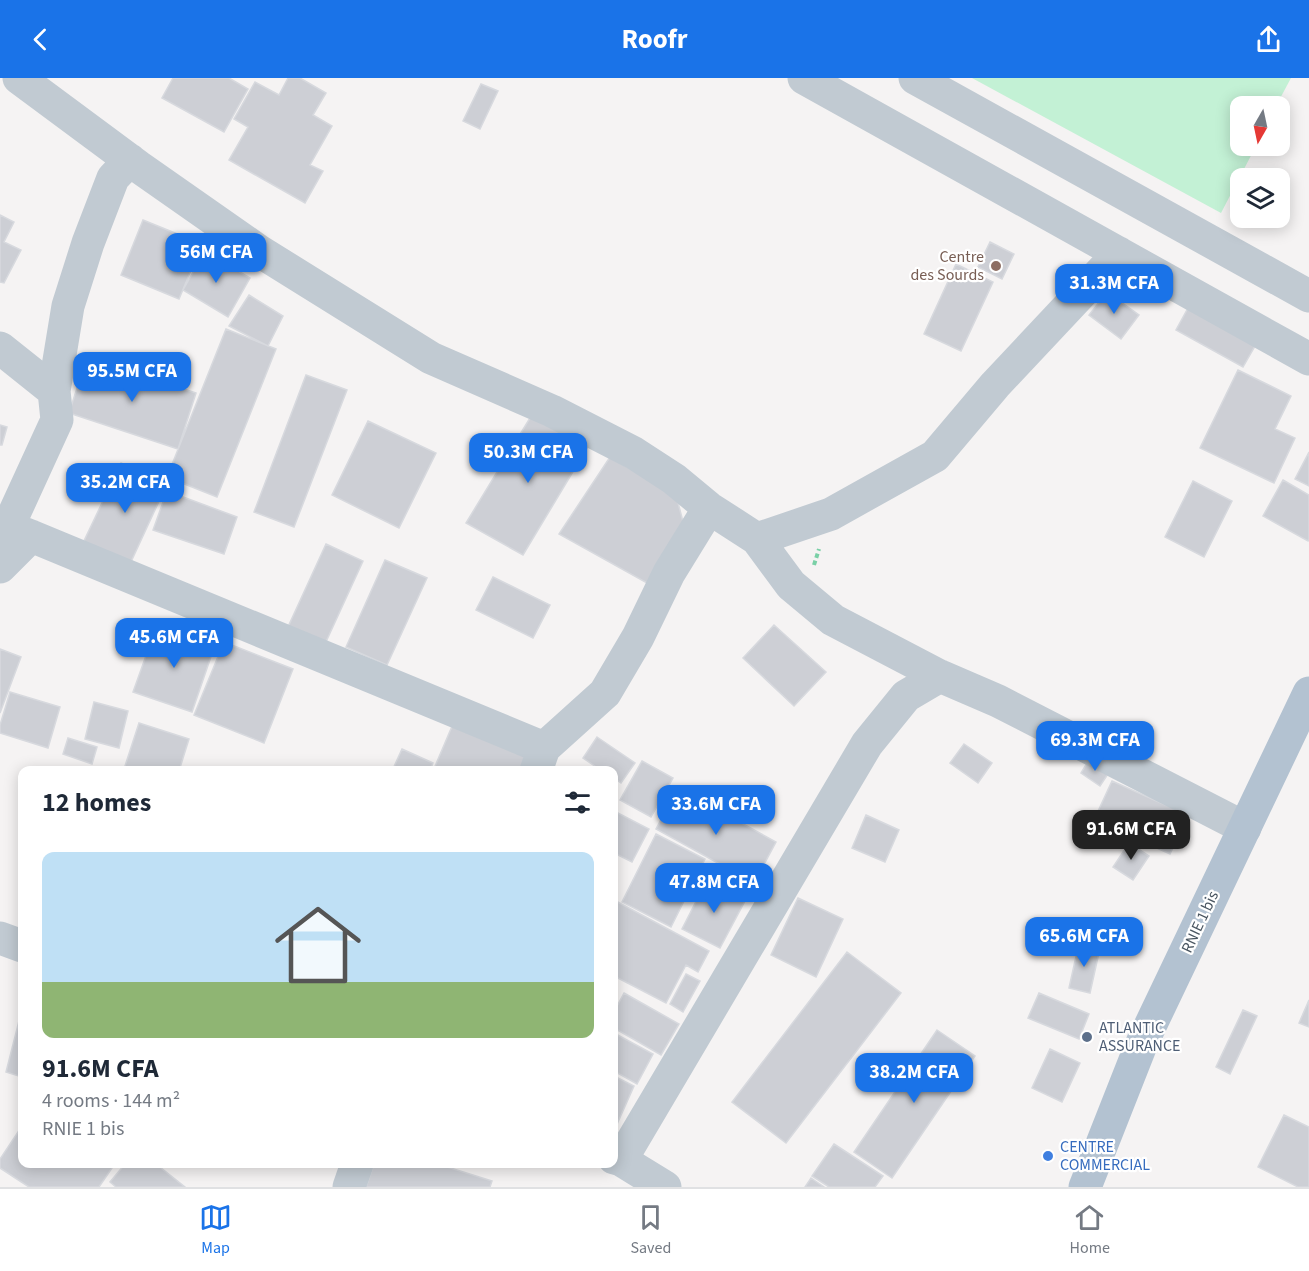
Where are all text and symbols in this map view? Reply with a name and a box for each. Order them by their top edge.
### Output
text: Roofr [621,20,688,59]
icon: back [24,23,57,56]
icon: share [1252,23,1285,56]
north arrow [1230,96,1290,156]
map controls [1230,96,1290,228]
button: layers [1230,168,1290,228]
pin: 56M CFA [161,233,271,284]
text: 56M CFA [179,238,253,266]
place label: Centre des Sourds [910,246,984,286]
marker: Centre des Sourds [989,259,1003,273]
pin: 31.3M CFA [1045,264,1183,315]
text: 31.3M CFA [1069,269,1159,297]
pin: 95.5M CFA [63,352,201,403]
text: 95.5M CFA [87,357,177,385]
pin: 50.3M CFA [459,433,597,484]
text: 50.3M CFA [483,438,573,466]
pin: 35.2M CFA [56,463,194,514]
text: 35.2M CFA [80,468,170,496]
pin: 45.6M CFA [105,618,243,669]
text: 45.6M CFA [129,623,219,651]
pin: 69.3M CFA [1026,721,1164,772]
text: 69.3M CFA [1050,726,1140,754]
text: 12 homes [42,784,151,821]
pin: 33.6M CFA [647,785,785,836]
icon: filters [561,786,594,819]
text: 33.6M CFA [671,790,761,818]
pin: 91.6M CFA [1062,810,1200,861]
text: 91.6M CFA [1086,815,1176,843]
pin: 47.8M CFA [645,863,783,914]
text: 47.8M CFA [669,868,759,896]
street label: RNIE 1 bis [1176,887,1224,957]
icon: home [264,891,372,999]
pin: 65.6M CFA [1015,917,1153,968]
text: 65.6M CFA [1039,922,1129,950]
place label: ATLANTIC ASSURANCE [1099,1017,1181,1057]
marker: ATLANTIC ASSURANCE [1080,1030,1094,1044]
text: 91.6M CFA [42,1050,159,1087]
pin: 38.2M CFA [845,1053,983,1104]
text: 38.2M CFA [869,1058,959,1086]
text: 4 rooms · 144 m² [42,1087,180,1115]
text: RNIE 1 bis [42,1115,124,1143]
place label: CENTRE COMMERCIAL [1060,1136,1150,1176]
marker: CENTRE COMMERCIAL [1041,1149,1055,1163]
tab: Map [199,1201,232,1259]
tab: Saved [630,1201,671,1259]
tab: Home [1070,1201,1110,1259]

